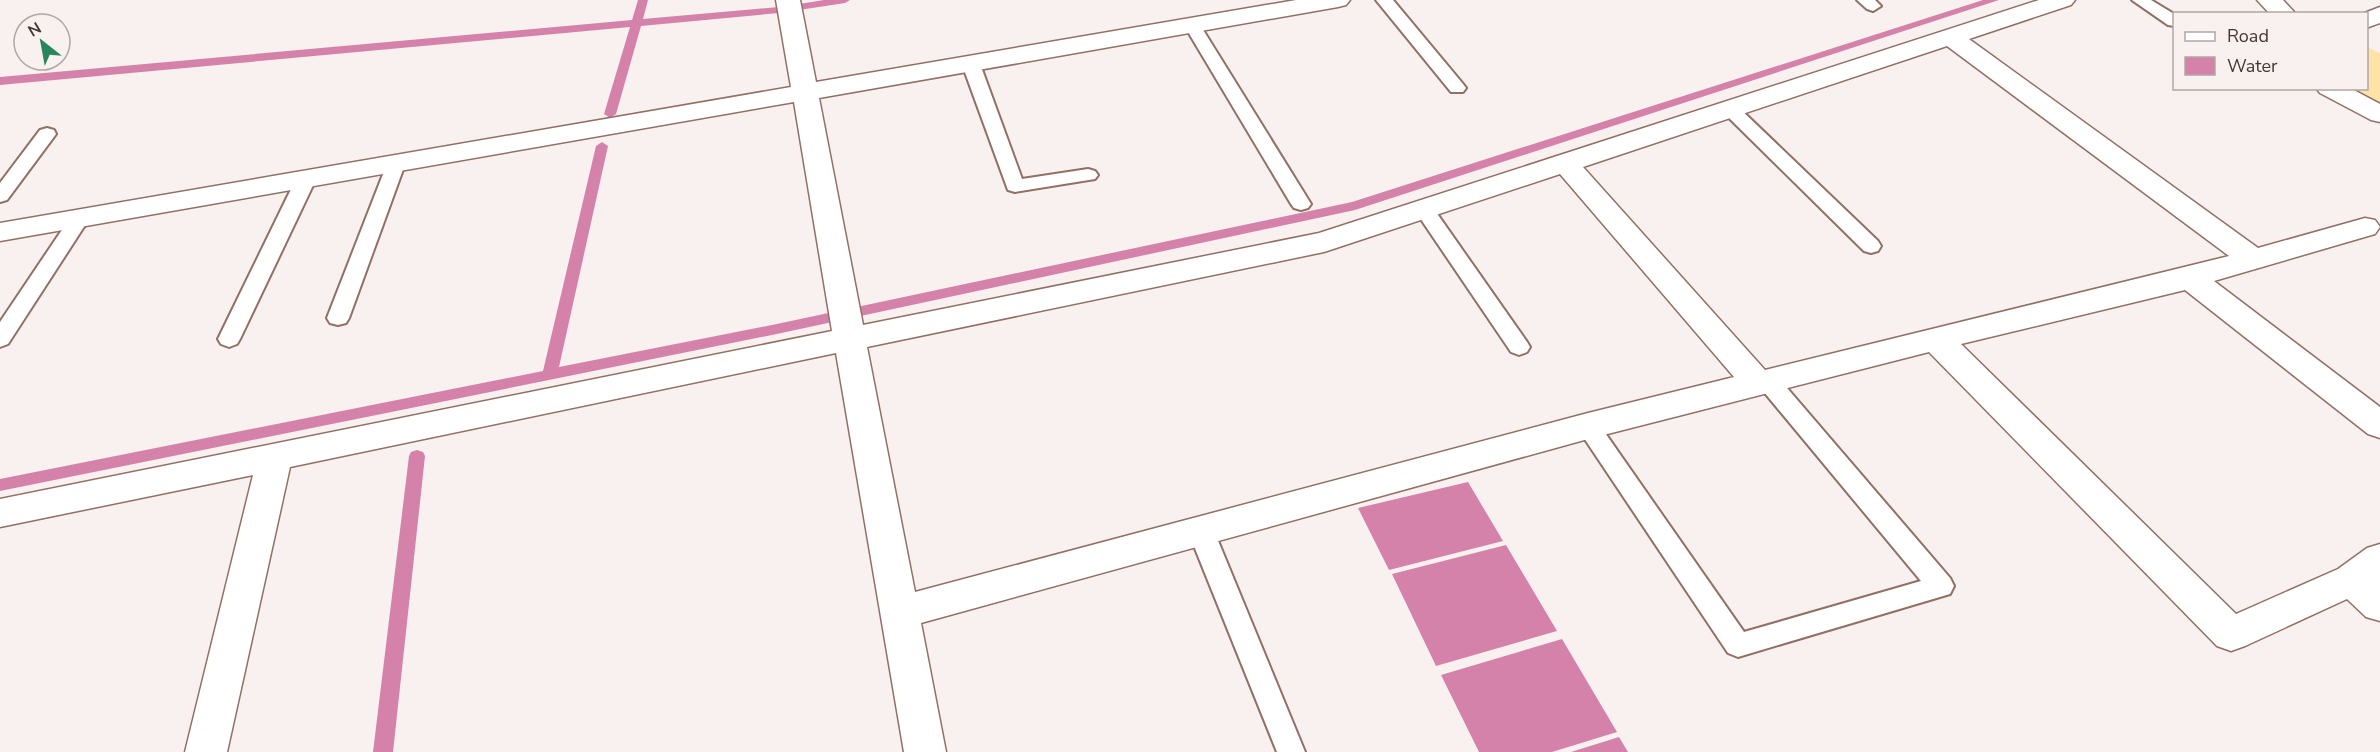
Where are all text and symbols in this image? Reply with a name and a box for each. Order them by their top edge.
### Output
north arrow [12,12,72,72]
legend [2173,12,2368,90]
text: N [24,17,46,43]
text: Road [2227,24,2269,48]
text: Water [2227,54,2278,78]

